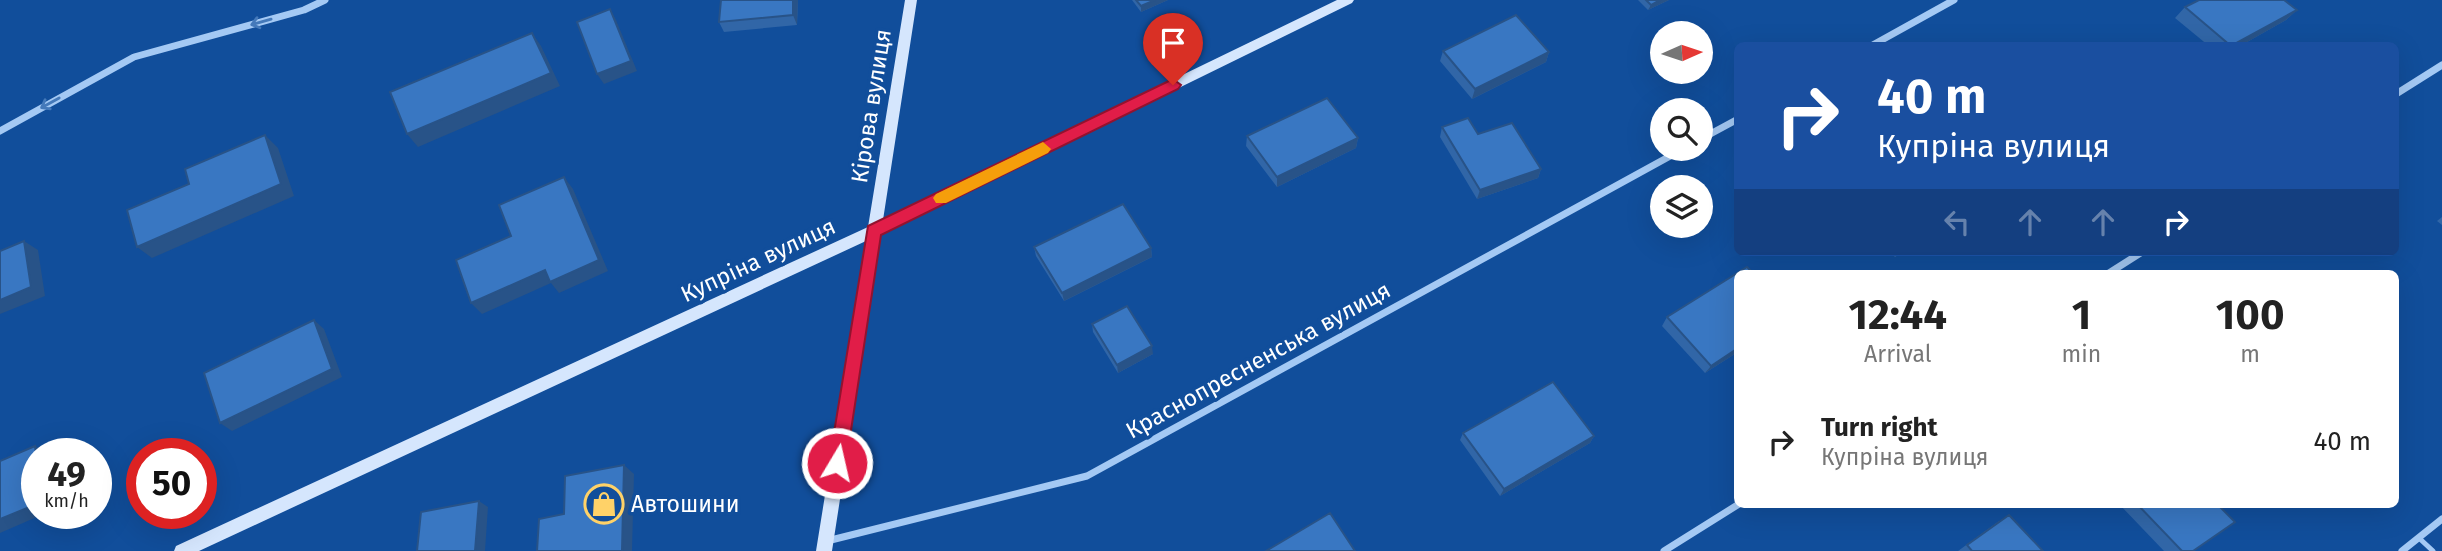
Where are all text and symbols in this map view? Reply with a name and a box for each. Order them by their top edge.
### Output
pin [1143,13,1203,85]
one-way arrow [250,16,272,29]
north arrow [1650,21,1713,84]
map controls [1650,21,1713,238]
icon: arrive [1154,24,1192,62]
street label: Кірова вулиця [845,27,897,185]
text: 40 m [1877,67,1986,126]
icon: right [1762,70,1853,161]
one-way arrow [41,96,61,110]
button: search [1650,98,1713,161]
text: Купріна вулиця [1877,127,2110,165]
button: layers [1650,175,1713,238]
icon: left [1938,203,1976,241]
icon: ahead [2011,203,2049,241]
icon: ahead [2084,203,2122,241]
icon: right [2157,203,2195,241]
street label: Купріна вулиця [676,212,840,308]
street label: Краснопресненська вулиця [1121,275,1395,445]
text: 12:44 [1849,290,1947,340]
text: 1 [2072,290,2091,340]
text: 100 [2216,290,2284,340]
text: Arrival [1864,340,1932,368]
text: min [2062,340,2101,368]
text: m [2240,340,2260,368]
text: Turn right [1821,412,1938,443]
icon: right [1762,423,1800,461]
position arrow [800,426,874,500]
text: 40 m [2313,426,2371,457]
speed limit sign: 50 [126,438,217,529]
text: Купріна вулиця [1821,443,1989,471]
text: 49 [47,453,86,495]
shop icon: Автошини [583,483,625,525]
text: km/h [44,490,89,512]
place label: Автошини [631,490,739,518]

